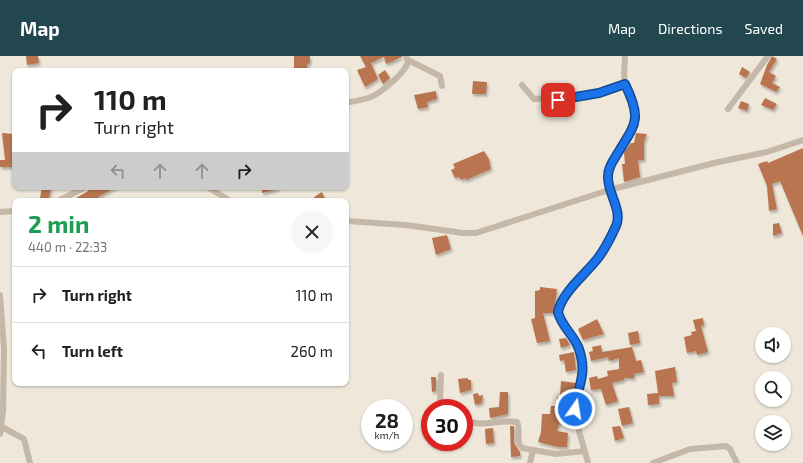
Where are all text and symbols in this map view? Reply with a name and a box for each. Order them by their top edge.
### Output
text: Map [20,17,60,40]
text: Map [608,20,636,37]
text: Directions [658,20,723,37]
text: Saved [745,20,783,37]
text: 110 m [94,82,167,116]
pin [541,83,575,117]
icon: right [28,84,80,136]
icon: arrive [547,89,569,111]
text: Turn right [94,116,174,138]
icon: left [107,160,129,182]
icon: ahead [149,160,171,182]
icon: ahead [191,160,213,182]
icon: right [233,160,255,182]
text: 2 min [28,209,89,238]
button: close [291,211,333,253]
text: 440 m · 22:33 [28,239,107,255]
icon: right [28,284,50,306]
text: Turn right [62,286,132,304]
text: 110 m [296,286,333,304]
map controls [755,327,791,451]
button: sound [755,327,791,363]
icon: left [28,340,50,362]
text: Turn left [62,342,123,360]
text: 260 m [290,342,333,360]
button: search [755,371,791,407]
position arrow [554,388,596,430]
speed limit sign: 30 [421,399,473,451]
text: 28 [375,408,399,432]
button: layers [755,415,791,451]
text: km/h [375,429,399,441]

